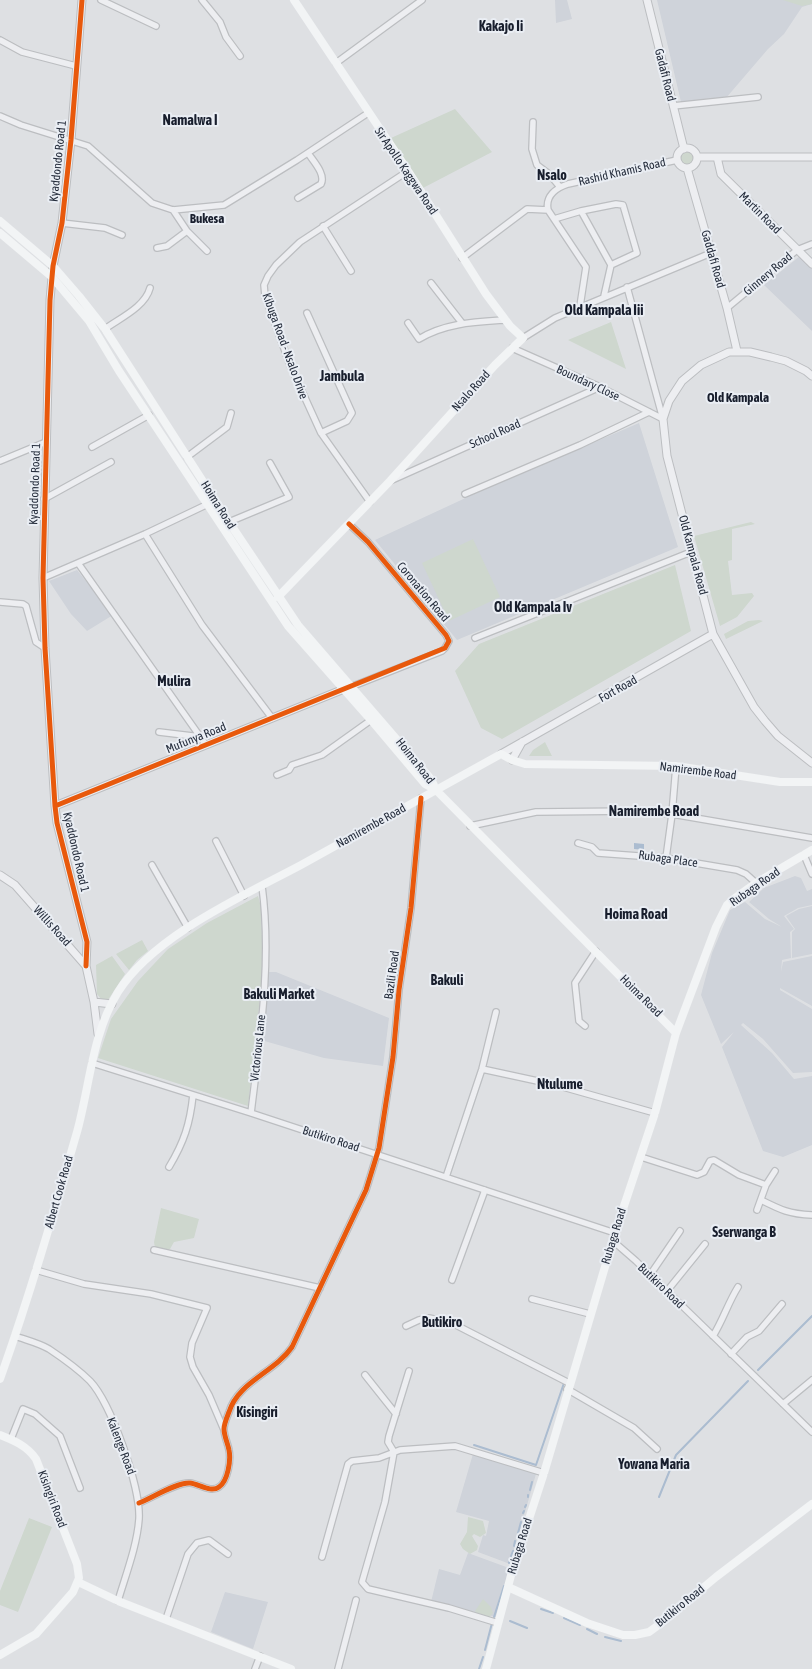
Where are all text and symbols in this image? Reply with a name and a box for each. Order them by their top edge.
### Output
district label: Kakajo Ii [479,19,523,35]
street label: Gadafi Road [652,47,678,103]
district label: Namalwa I [162,113,218,129]
street label: Kyaddondo Road 1 [47,120,69,202]
street label: Sir Apollo Kaggwa Road [371,125,441,217]
street label: Rashid Khamis Road [577,155,667,189]
district label: Nsalo [537,168,567,184]
street label: Martin Road [736,189,784,237]
district label: Bukesa [190,211,224,227]
street label: Gaddafi Road [698,228,728,290]
street label: Ginnery Road [741,249,795,299]
street label: Kibuga Road - Nsalo Drive [259,291,311,401]
district label: Old Kampala Iii [565,303,643,319]
street label: Boundary Close [554,362,622,404]
street label: Nsalo Road [449,368,493,414]
district label: Jambula [320,369,364,385]
district label: Old Kampala [707,390,769,406]
street label: School Road [467,416,523,452]
street label: Kyaddondo Road 1 [26,443,44,525]
street label: Hoima Road [198,478,238,532]
street label: Old Kampala Road [675,514,711,596]
street label: Coronation Road [394,559,452,625]
district label: Old Kampala Iv [494,600,572,616]
street label: Fort Road [596,673,640,705]
district label: Mulira [157,674,191,690]
street label: Mufunya Road [164,719,228,757]
street label: Hoima Road [393,735,437,787]
street label: Namirembe Road [659,759,737,783]
street label: Namirembe Road [334,801,408,851]
district label: Namirembe Road [609,804,699,820]
street label: Kyaddondo Road 1 [60,810,92,894]
street label: Rubaga Place [637,848,699,870]
street label: Rubaga Road [727,864,783,910]
street label: Willis Road [30,903,74,949]
district label: Hoima Road [604,907,668,923]
street label: Bazili Road [381,950,403,1000]
street label: Hoima Road [617,972,665,1020]
district label: Bakuli [431,973,463,989]
district label: Bakuli Market [243,987,315,1003]
street label: Victorious Lane [247,1014,269,1082]
district label: Ntulume [537,1077,583,1093]
street label: Butikiro Road [301,1123,361,1155]
street label: Albert Cook Road [42,1154,76,1230]
street label: Rubaga Road [599,1206,629,1266]
district label: Sserwanga B [712,1225,776,1241]
street label: Butikiro Road [635,1260,687,1312]
district label: Butikiro [422,1315,462,1331]
district label: Kisingiri [236,1405,278,1421]
street label: Kalenge Road [103,1415,139,1477]
district label: Yowana Maria [618,1457,690,1473]
street label: Kisingiri Road [34,1468,70,1530]
street label: Rubaga Road [505,1516,535,1576]
street label: Butikiro Road [652,1582,708,1630]

